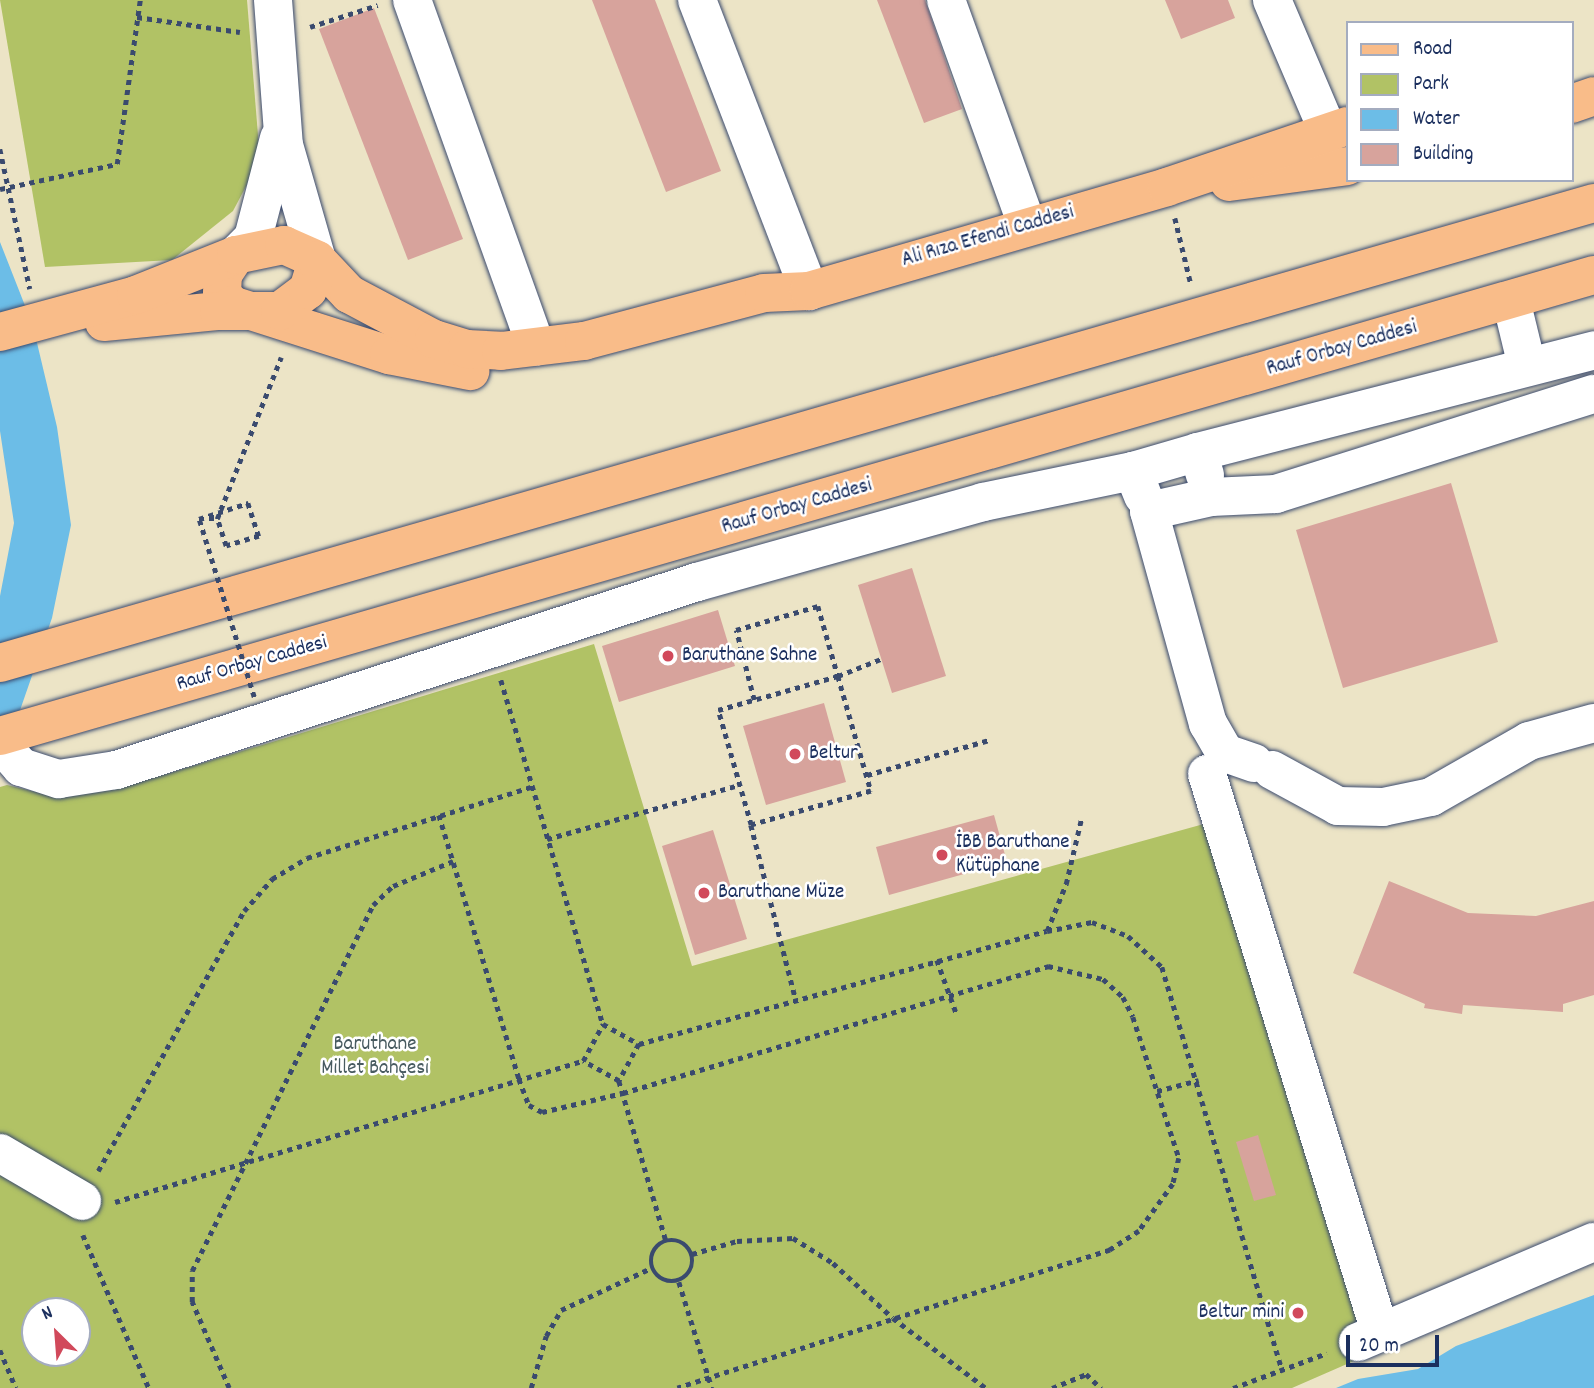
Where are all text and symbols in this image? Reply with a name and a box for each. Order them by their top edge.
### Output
legend [1346,21,1573,182]
text: Road [1413,35,1452,65]
text: Park [1413,70,1449,100]
text: Water [1413,105,1460,135]
text: Building [1413,140,1473,170]
street label: Ali Rıza Efendi Caddesi [899,200,1077,274]
street label: Rauf Orbay Caddesi [1264,315,1420,383]
street label: Rauf Orbay Caddesi [719,473,875,541]
street label: Rauf Orbay Caddesi [174,630,330,698]
place label: Baruthane Sahne [682,643,817,669]
marker: Baruthane Sahne [660,648,676,664]
place label: Beltur [809,741,858,767]
marker: Beltur [787,746,803,762]
place label: İBB Baruthane Kütüphane [956,830,1069,880]
marker: İBB Baruthane Kütüphane [934,847,950,863]
place label: Baruthane Müze [718,880,844,906]
marker: Baruthane Müze [696,885,712,901]
park label: Baruthane Millet Bahçesi [321,1032,429,1082]
north arrow [21,1297,91,1367]
text: N [38,1300,58,1329]
place label: Beltur mini [1199,1300,1284,1326]
marker: Beltur mini [1290,1305,1306,1321]
scale bar [1349,1322,1442,1366]
text: 20 m [1359,1332,1399,1362]

